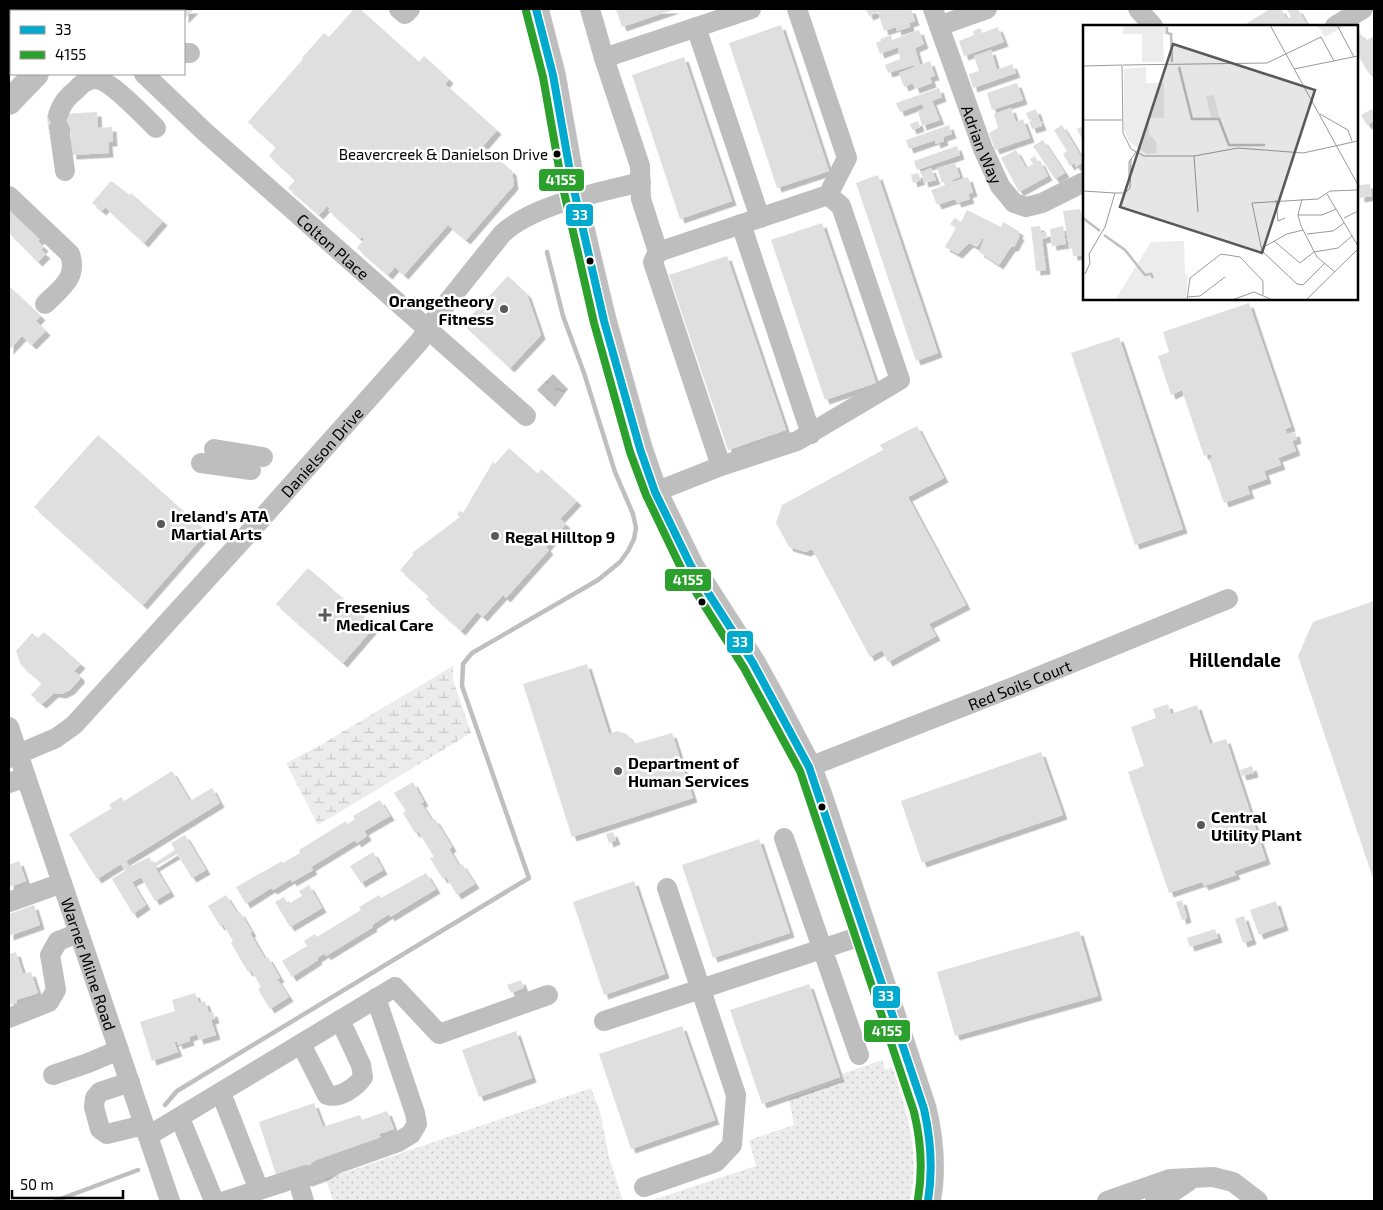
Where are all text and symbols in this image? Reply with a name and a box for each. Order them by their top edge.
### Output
legend [10,10,185,75]
text: 33 [55,20,72,38]
inset map [1083,25,1358,300]
text: 4155 [55,45,86,63]
street label: Adrian Way [958,102,1007,187]
place label: Beavercreek & Danielson Drive [339,145,548,163]
marker: Beavercreek & Danielson Drive [552,149,562,159]
line badge: 4155 [538,168,585,192]
text: 4155 [546,171,576,188]
line badge: 33 [565,203,594,227]
text: 33 [572,206,588,223]
street label: Colton Place [294,209,374,283]
unlabelled marker [585,256,595,266]
place label: Orangetheory Fitness [389,291,494,328]
marker: Orangetheory Fitness [498,303,510,315]
street label: Danielson Drive [276,403,366,500]
place label: Ireland's ATA Martial Arts [171,506,269,543]
marker: Ireland's ATA Martial Arts [155,518,167,530]
place label: Regal Hilltop 9 [505,527,615,546]
marker: Regal Hilltop 9 [489,530,501,542]
line badge: 4155 [664,568,712,592]
text: 4155 [673,571,703,588]
place label: Fresenius Medical Care [336,597,434,634]
unlabelled marker [697,597,707,607]
marker: Fresenius Medical Care [318,608,332,622]
line badge: 33 [726,630,754,654]
text: 33 [732,633,748,650]
district label: Hillendale [1189,648,1281,671]
street label: Red Soils Court [965,655,1074,713]
place label: Department of Human Services [628,753,749,790]
marker: Department of Human Services [612,765,624,777]
unlabelled marker [817,802,827,812]
place label: Central Utility Plant [1211,807,1302,845]
marker: Central Utility Plant [1195,819,1207,831]
street label: Warner Milne Road [58,895,121,1033]
line badge: 33 [872,985,901,1009]
text: 33 [878,987,894,1004]
line badge: 4155 [863,1019,911,1043]
text: 4155 [872,1022,902,1039]
scale bar [12,1168,124,1200]
text: 50 m [20,1175,54,1193]

